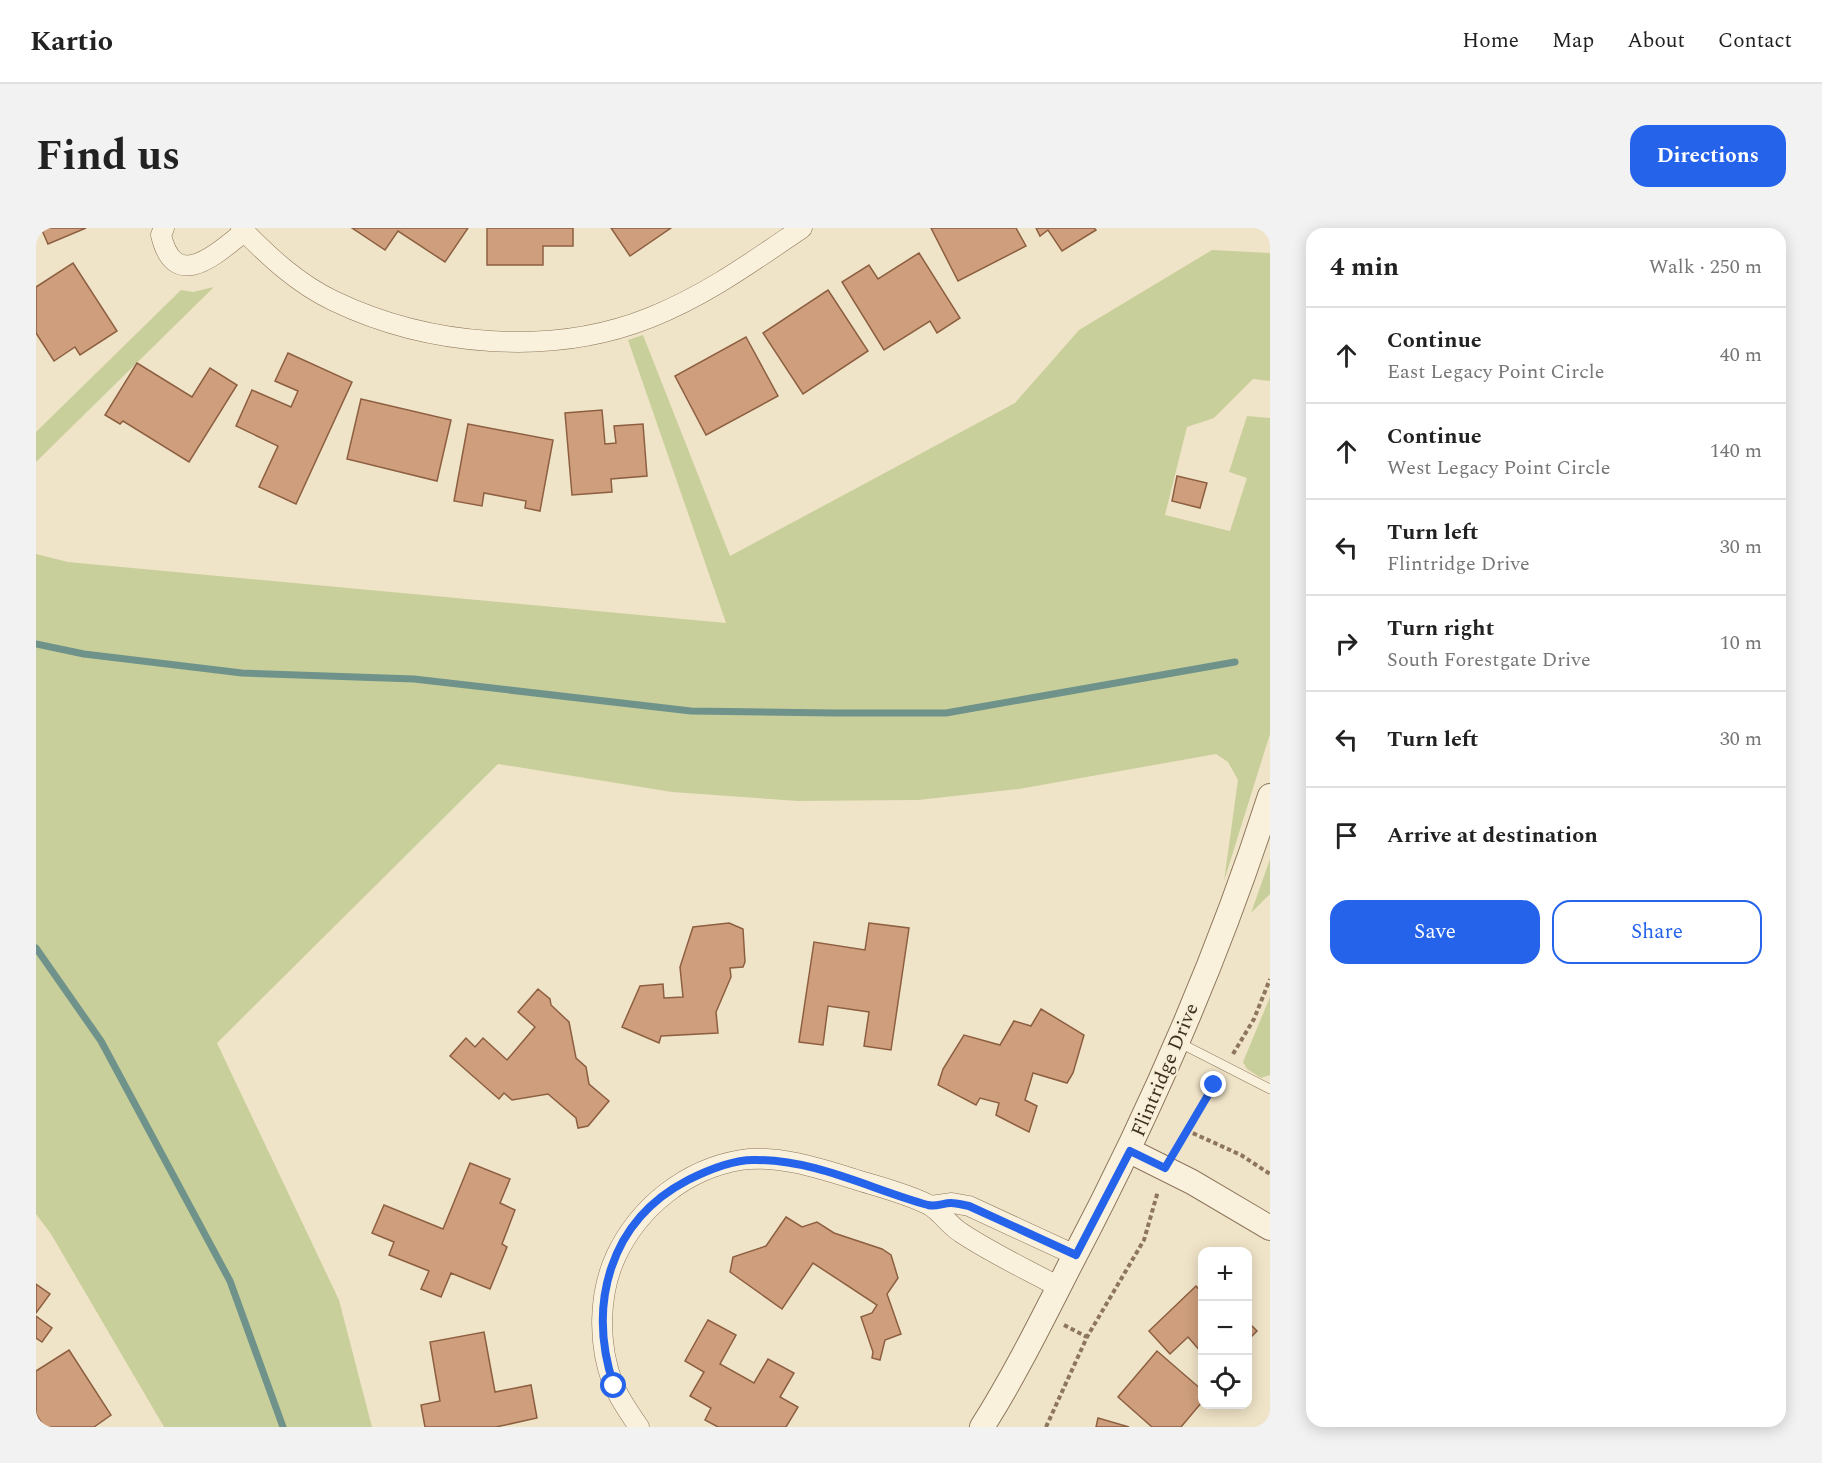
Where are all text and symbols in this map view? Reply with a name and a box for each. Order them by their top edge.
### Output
text: Kartio [30,20,113,63]
text: Home [1462,25,1519,57]
text: Map [1552,25,1594,57]
text: About [1627,25,1685,57]
text: Contact [1718,25,1792,57]
text: Find us [36,125,180,188]
button: Directions [1630,125,1786,187]
text: 4 min [1330,247,1399,287]
text: Walk · 250 m [1649,252,1762,282]
text: Continue [1387,324,1482,357]
icon: ahead [1330,339,1363,372]
text: 40 m [1720,340,1762,370]
text: East Legacy Point Circle [1387,357,1604,387]
text: Continue [1387,420,1482,453]
icon: ahead [1330,435,1363,468]
text: 140 m [1710,436,1762,466]
text: West Legacy Point Circle [1387,453,1610,483]
text: Turn left [1387,516,1479,549]
icon: left [1330,531,1363,564]
text: 30 m [1720,532,1762,562]
text: Flintridge Drive [1387,549,1530,579]
text: Turn right [1387,612,1494,645]
icon: right [1330,627,1363,660]
text: 10 m [1720,628,1762,658]
text: South Forestgate Drive [1387,645,1591,675]
icon: left [1330,723,1363,756]
text: Turn left [1387,723,1479,756]
text: 30 m [1720,724,1762,754]
icon: arrive [1330,819,1363,852]
text: Arrive at destination [1387,819,1598,852]
button: Save [1330,900,1540,964]
button: Share [1552,900,1762,964]
street label: Flintridge Drive [1123,998,1207,1142]
route end [1200,1071,1226,1097]
map controls [1198,1247,1252,1409]
button: + [1198,1247,1252,1301]
button: − [1198,1301,1252,1355]
button: locate [1198,1355,1252,1409]
route start [600,1372,626,1398]

